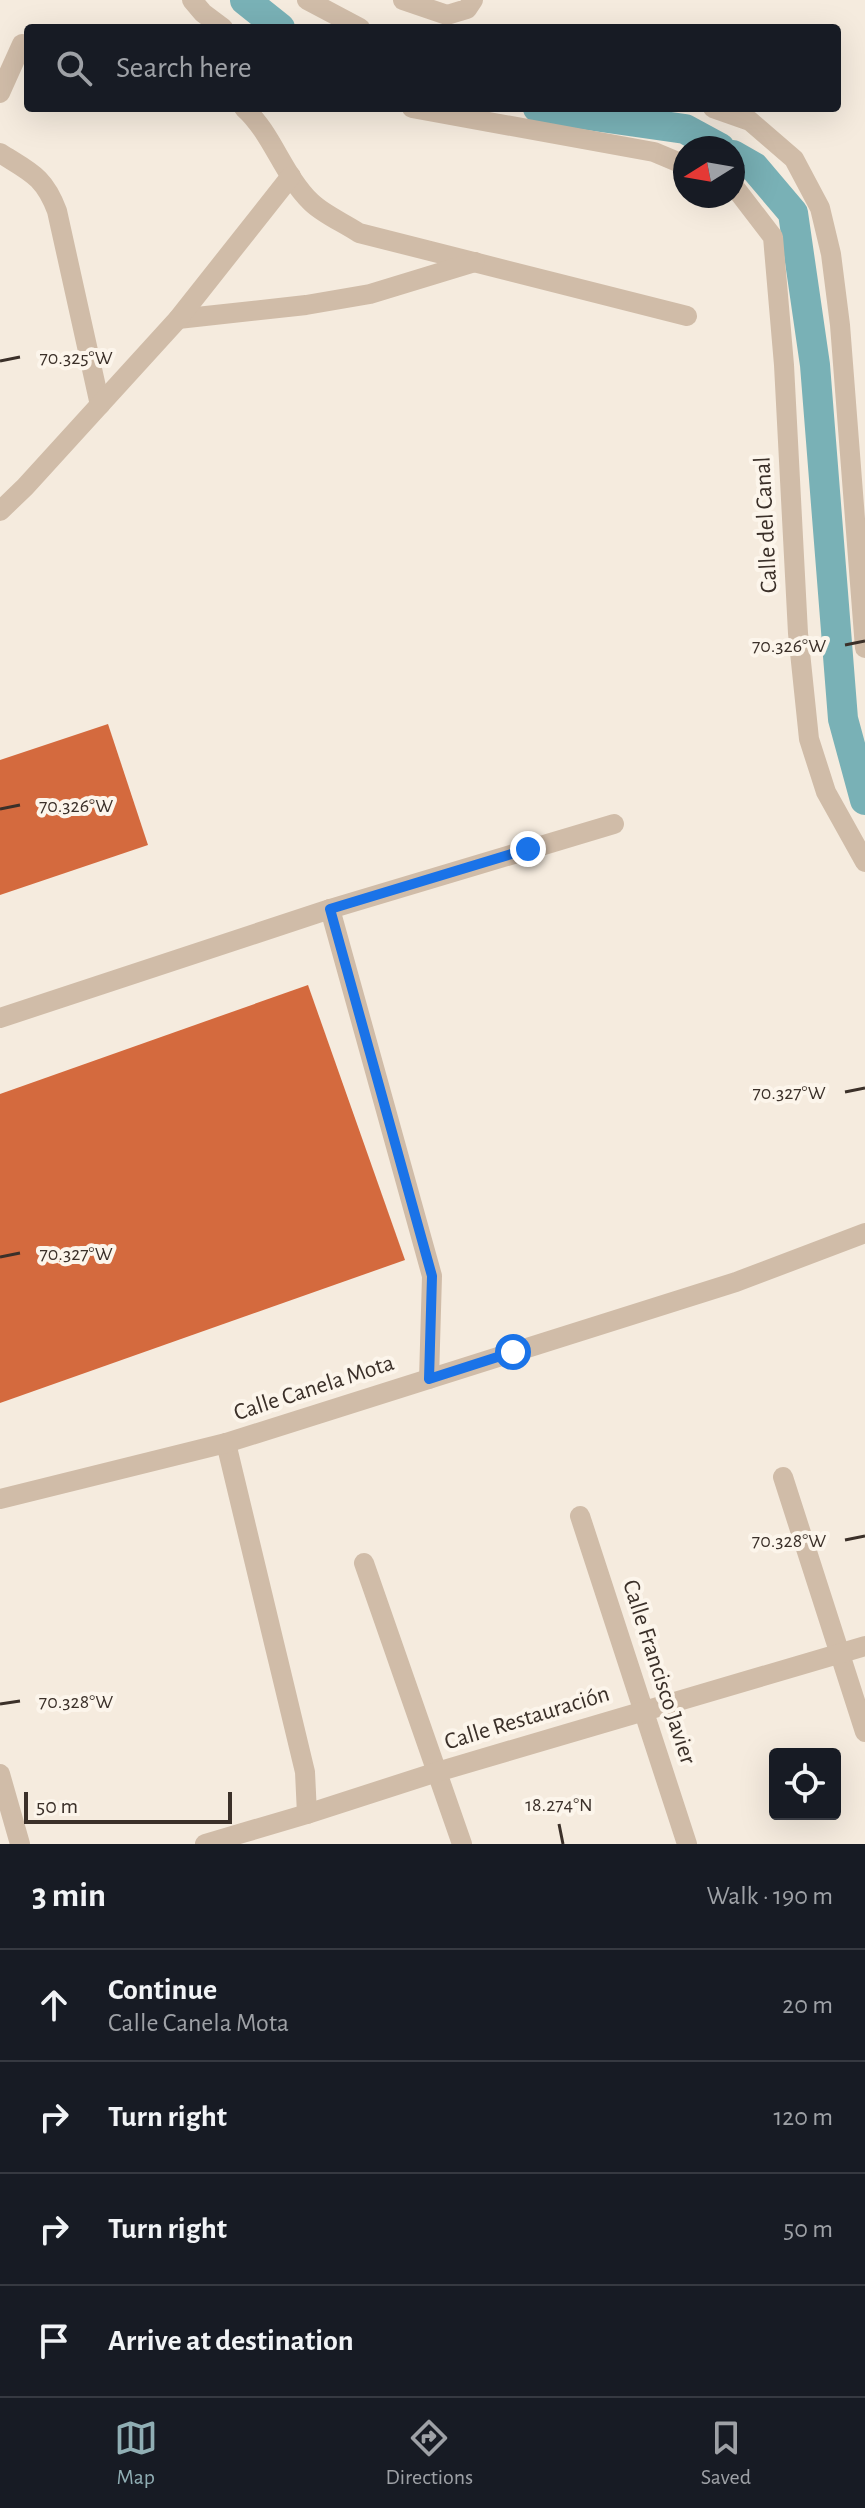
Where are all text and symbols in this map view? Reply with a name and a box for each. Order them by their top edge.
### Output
search box [24,24,841,112]
icon: search [52,46,96,90]
text: Search here [116,53,252,83]
north arrow [673,136,745,208]
text: 70.325°W [39,348,113,368]
street label: Calle del Canal [750,456,782,594]
text: 70.326°W [752,636,826,656]
text: 70.326°W [39,796,113,816]
route end [510,831,546,867]
text: 70.327°W [752,1083,826,1103]
text: 70.327°W [39,1244,113,1264]
route start [495,1334,531,1370]
street label: Calle Canela Mota [231,1351,397,1425]
text: 70.328°W [752,1531,826,1551]
street label: Calle Francisco Javier [618,1577,700,1767]
street label: Calle Restauración [442,1682,612,1754]
text: 70.328°W [39,1692,113,1712]
map controls [769,1748,841,1820]
button: locate [769,1748,841,1820]
scale bar [24,1788,232,1824]
text: 50 m [36,1795,78,1817]
text: 18.274°N [525,1795,593,1815]
text: 3 min [32,1879,106,1913]
text: Walk · 190 m [706,1883,833,1909]
text: Continue [108,1975,217,2005]
icon: ahead [32,1983,76,2027]
text: 20 m [782,1992,833,2018]
text: Calle Canela Mota [108,2010,289,2036]
icon: right [32,2095,76,2139]
text: Turn right [108,2102,227,2132]
text: 120 m [773,2104,833,2130]
icon: right [32,2207,76,2251]
text: Turn right [108,2214,227,2244]
text: 50 m [783,2216,833,2242]
icon: arrive [32,2319,76,2363]
text: Arrive at destination [108,2326,354,2356]
tab: Map [114,2416,158,2490]
tab: Directions [385,2416,473,2490]
tab: Saved [701,2416,751,2490]

